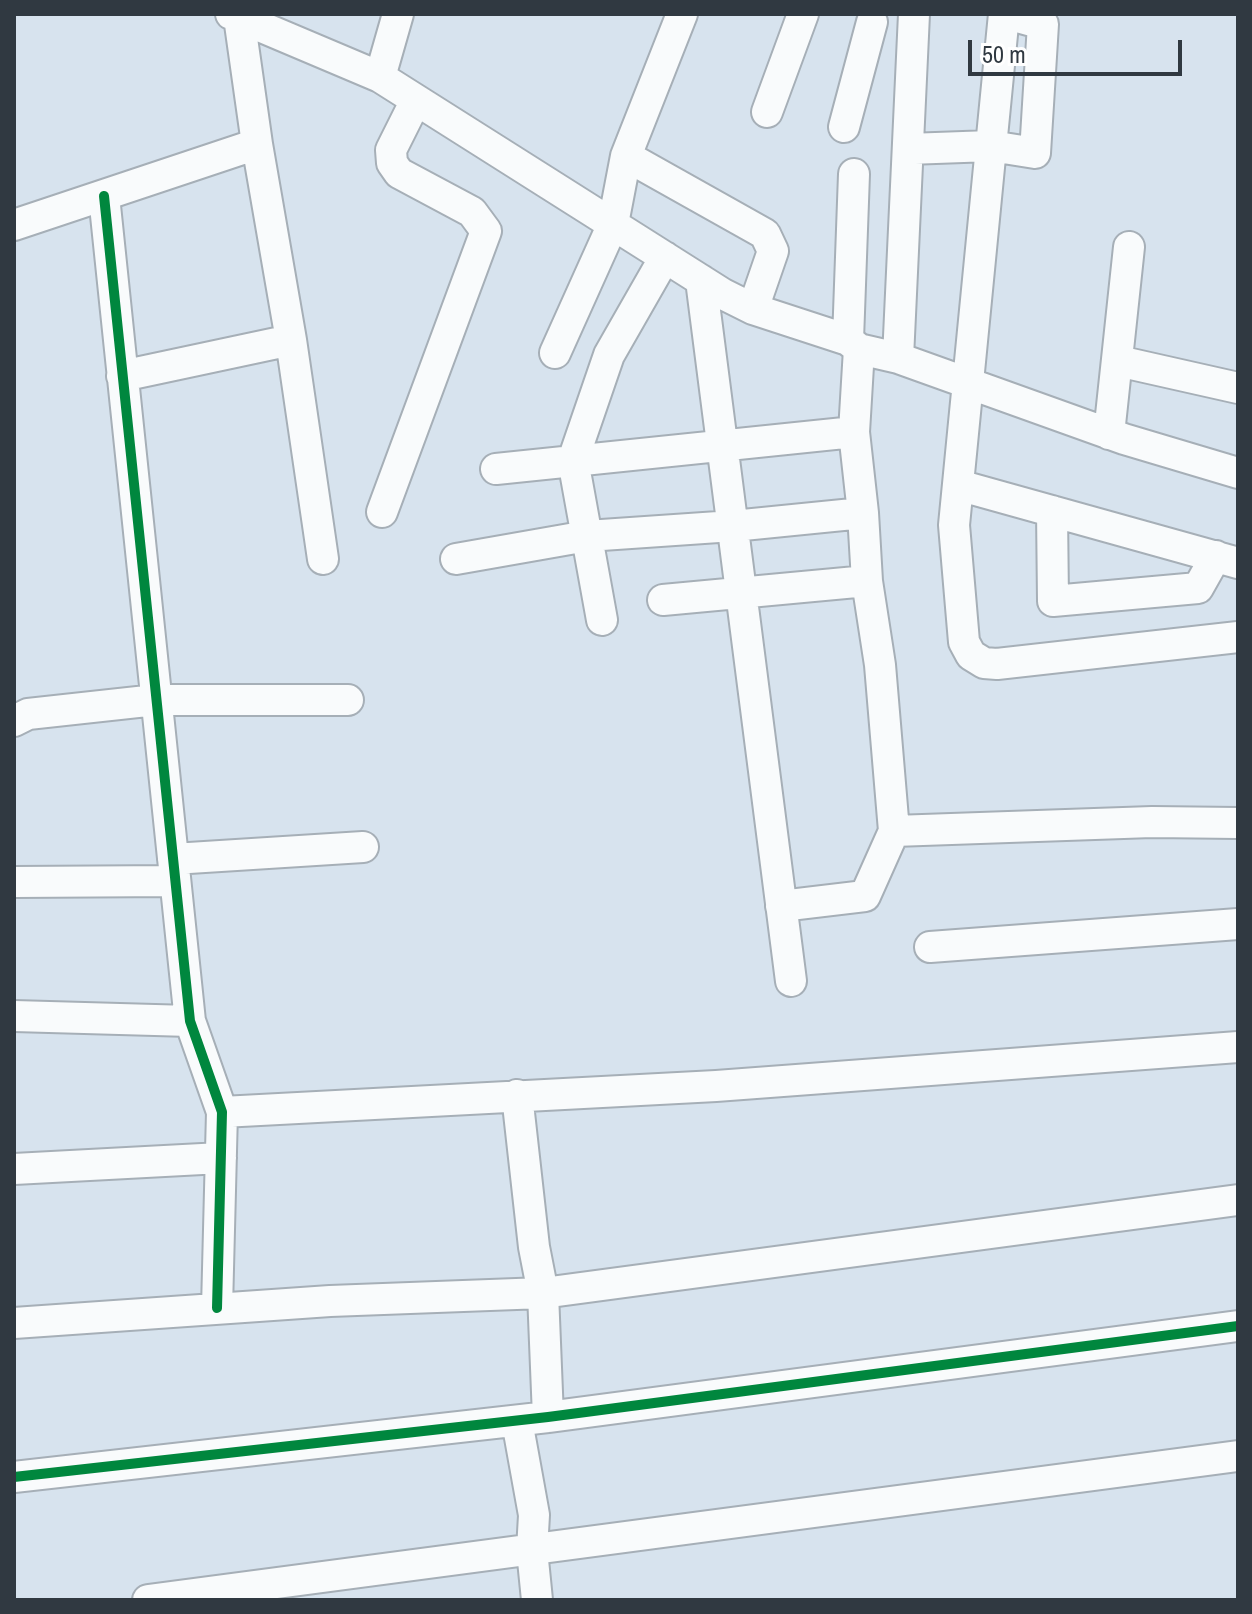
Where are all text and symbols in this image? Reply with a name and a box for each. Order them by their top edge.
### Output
scale bar [972,24,1186,74]
text: 50 m [982,38,1026,70]

